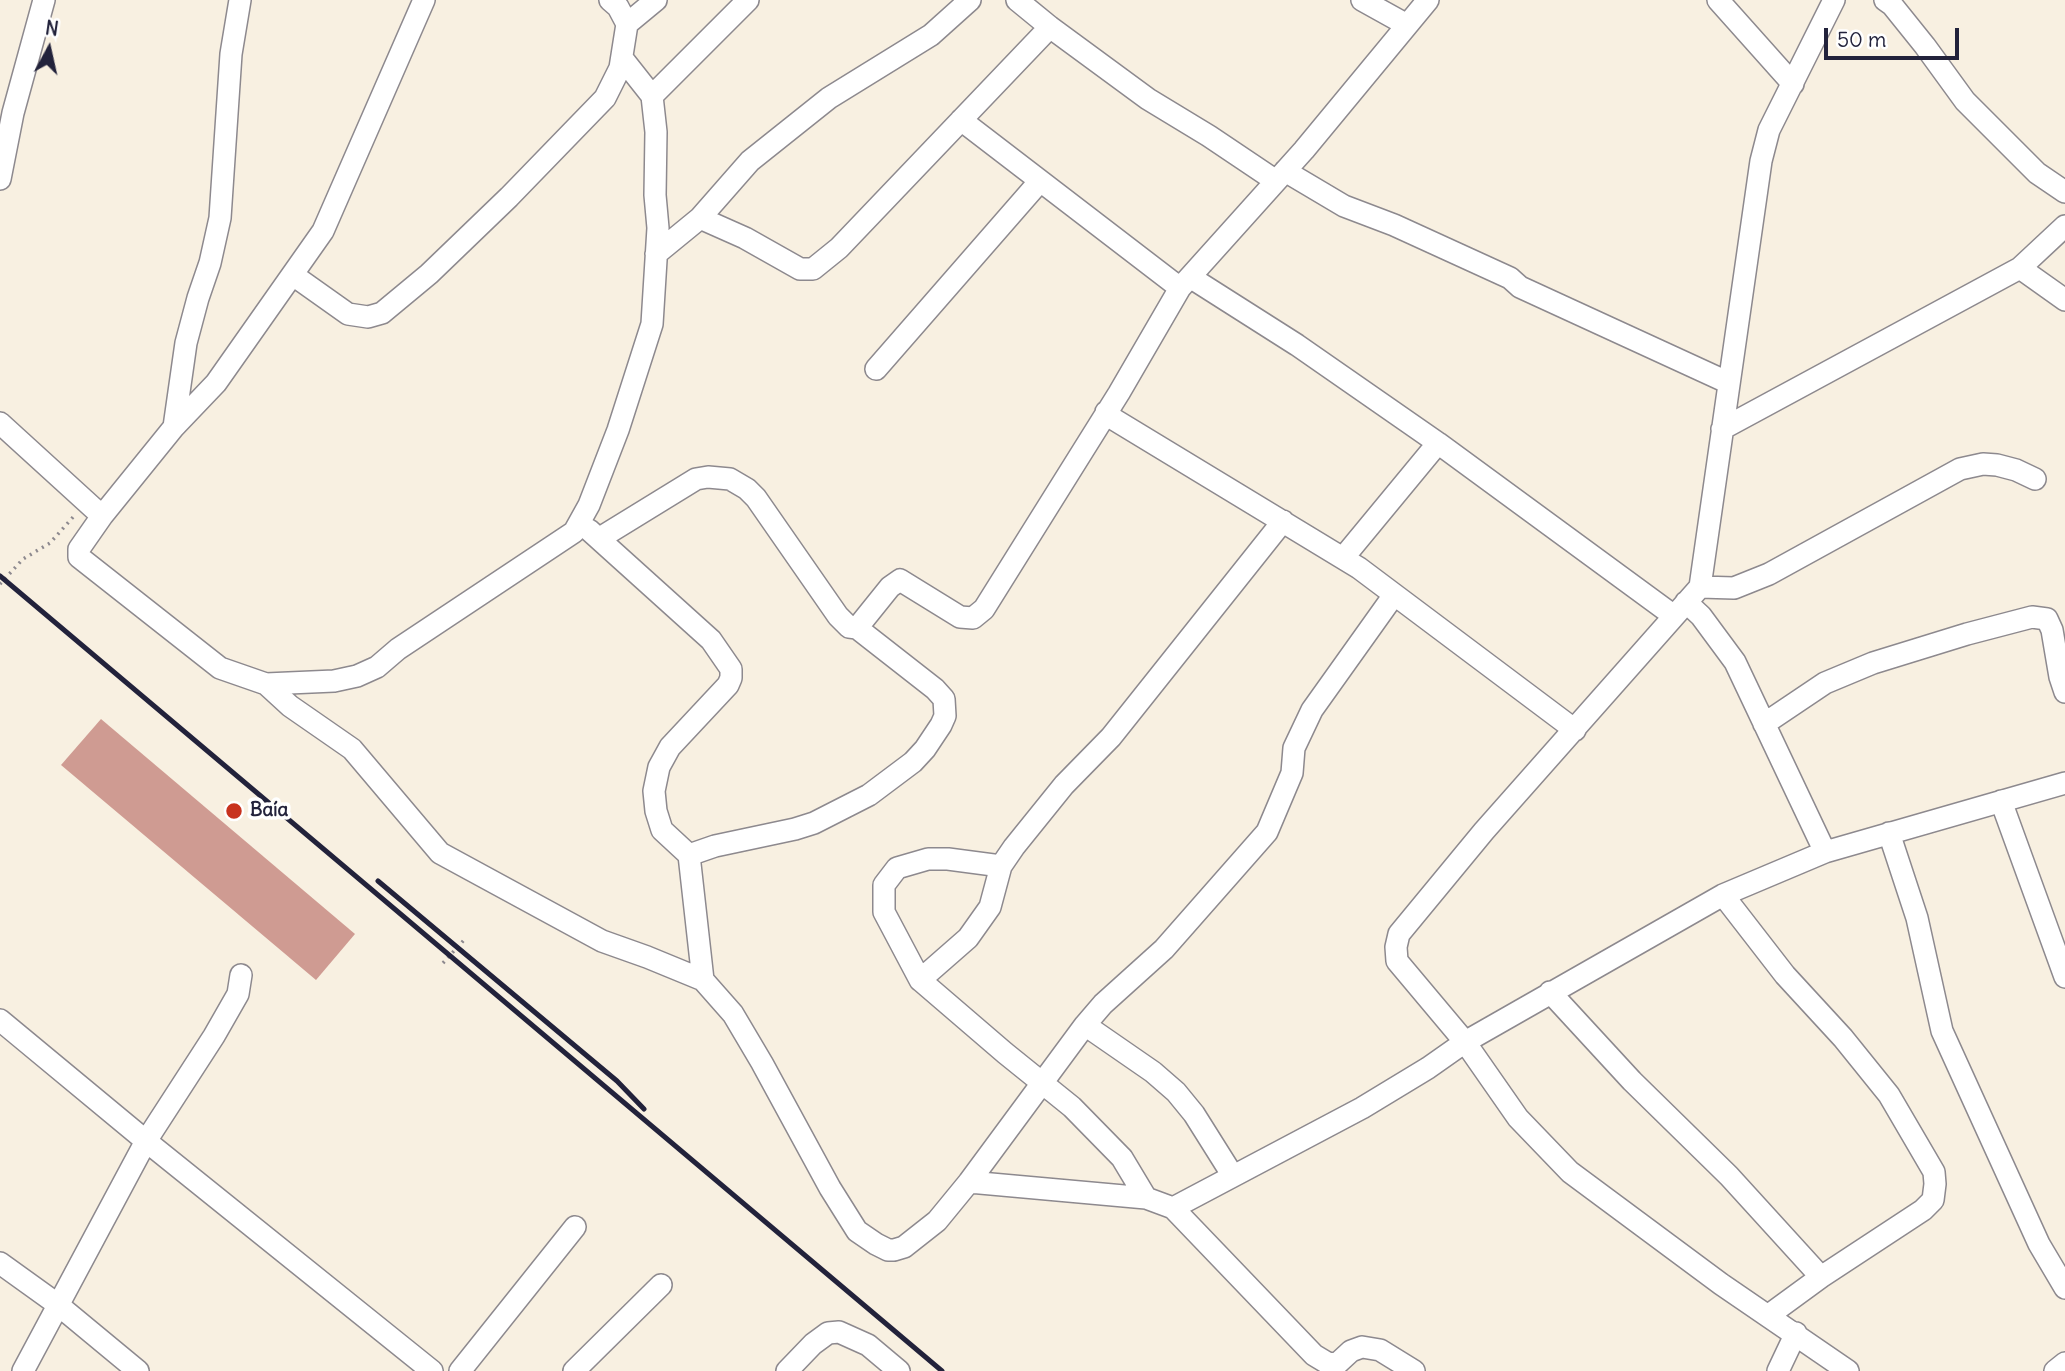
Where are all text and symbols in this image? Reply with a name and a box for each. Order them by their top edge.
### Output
north arrow [14,14,84,84]
scale bar [1827,14,1962,58]
text: N [44,15,60,41]
text: 50 m [1837,26,1886,53]
place label: Baía [250,800,288,822]
marker: Baía [224,801,244,821]

